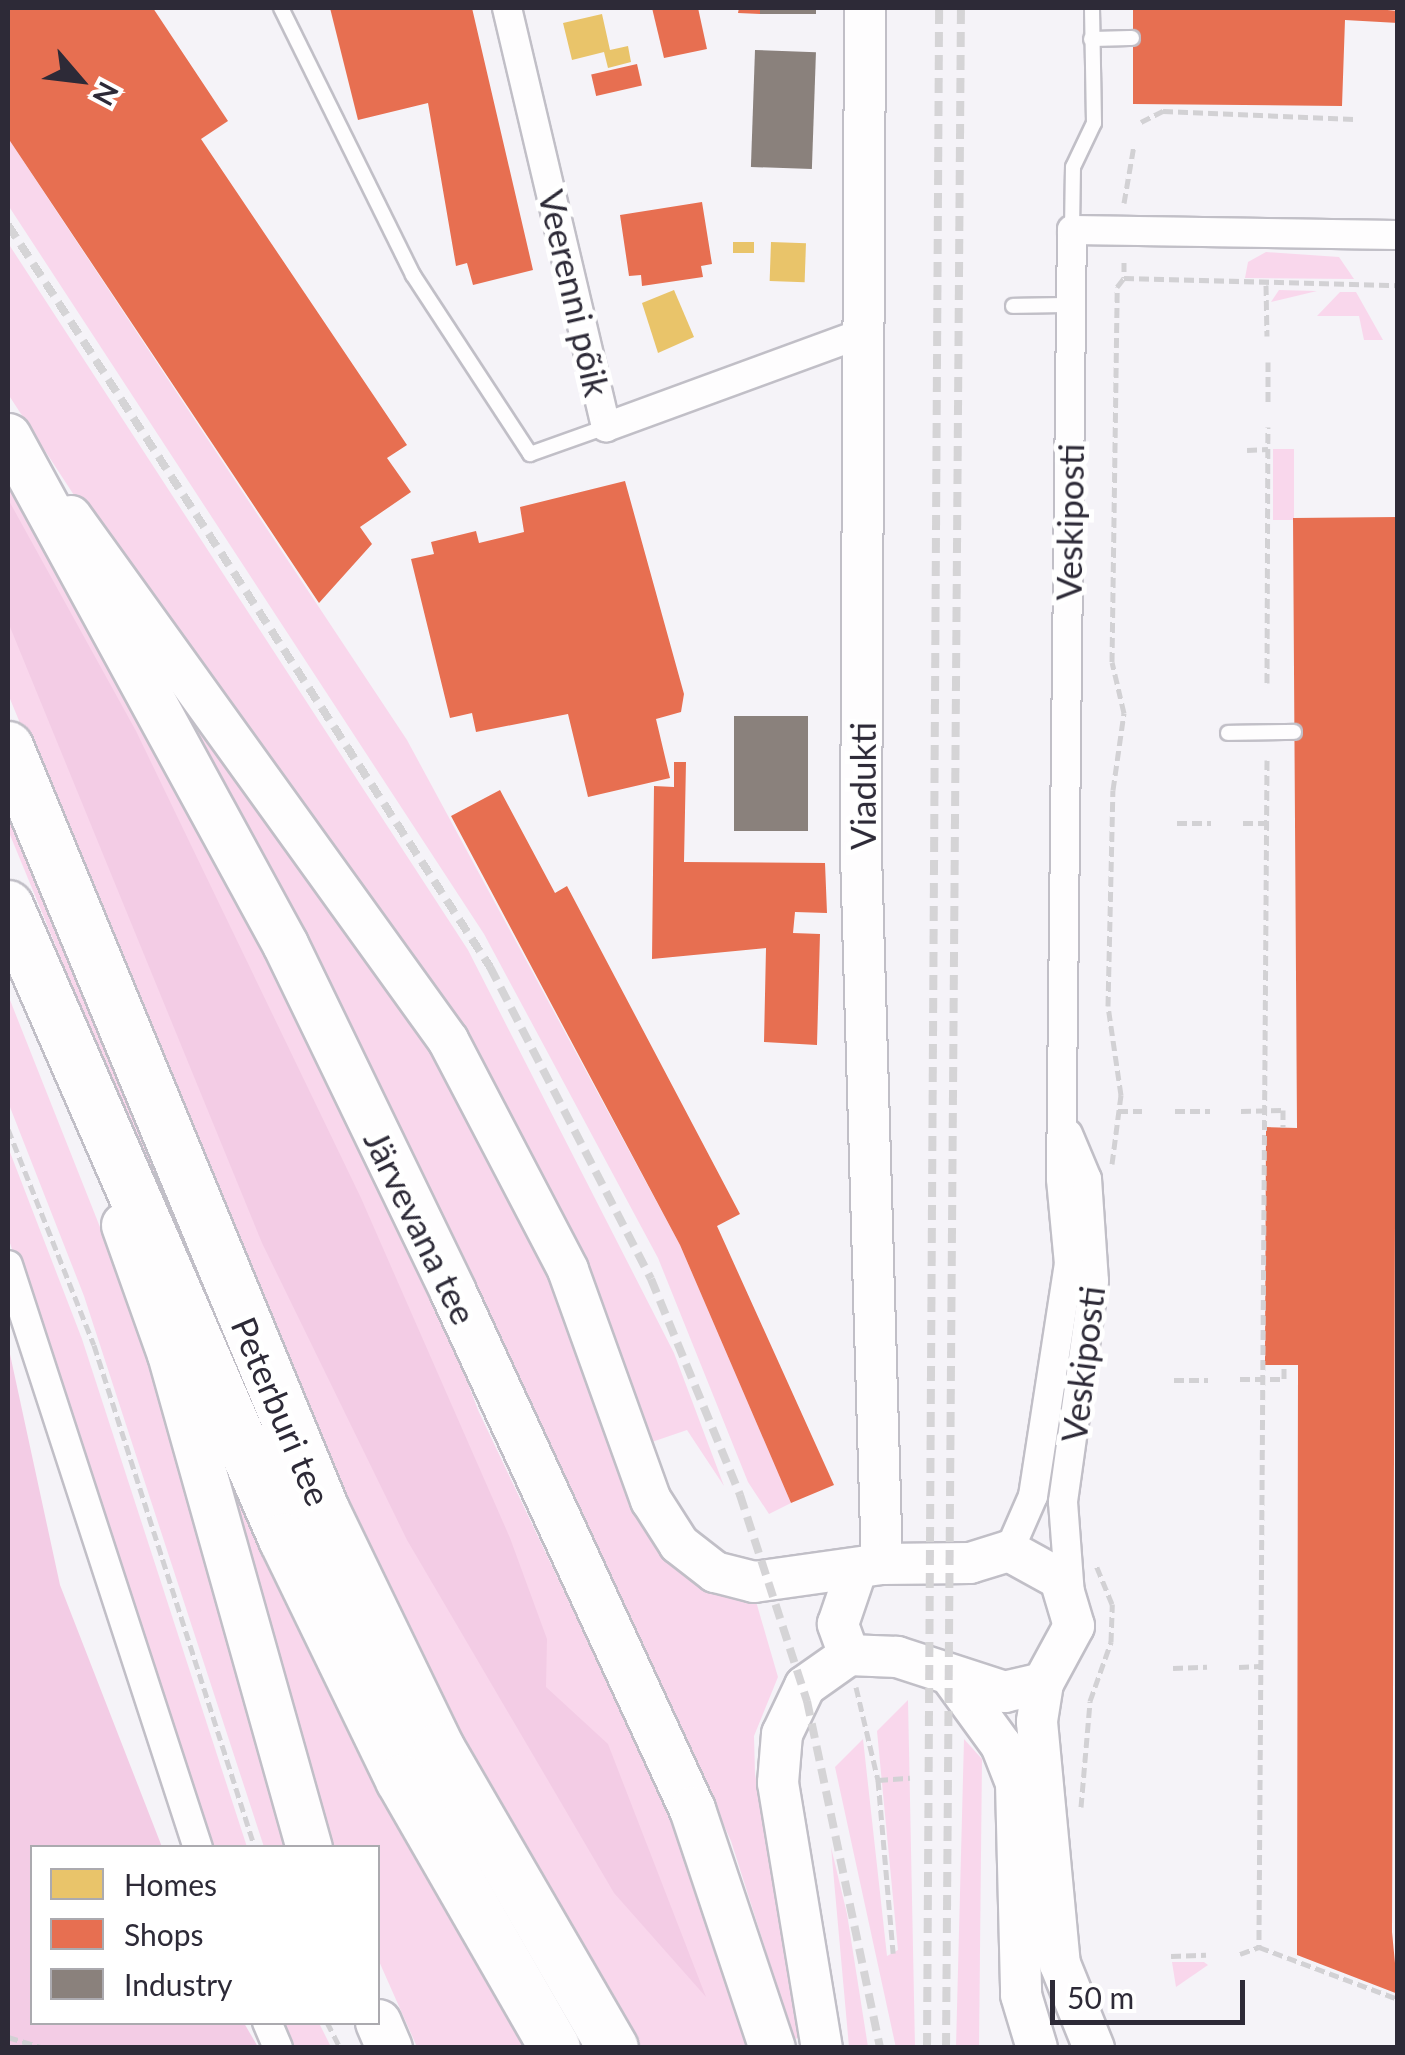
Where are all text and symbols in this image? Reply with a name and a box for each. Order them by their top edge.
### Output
north arrow [30,30,130,130]
text: N [86,77,127,112]
street label: Veerenni põik [531,186,619,400]
street label: Veskiposti [1047,443,1091,601]
street label: Viadukti [841,722,883,850]
street label: Järvevana tee [356,1123,486,1331]
street label: Veskiposti [1052,1283,1112,1445]
street label: Peterburi tee [223,1310,341,1512]
legend [30,1845,380,2025]
text: Homes [124,1866,217,1902]
text: Shops [124,1916,204,1952]
scale bar [1055,1960,1250,2022]
text: Industry [124,1966,233,2002]
text: 50 m [1067,1979,1134,2015]

